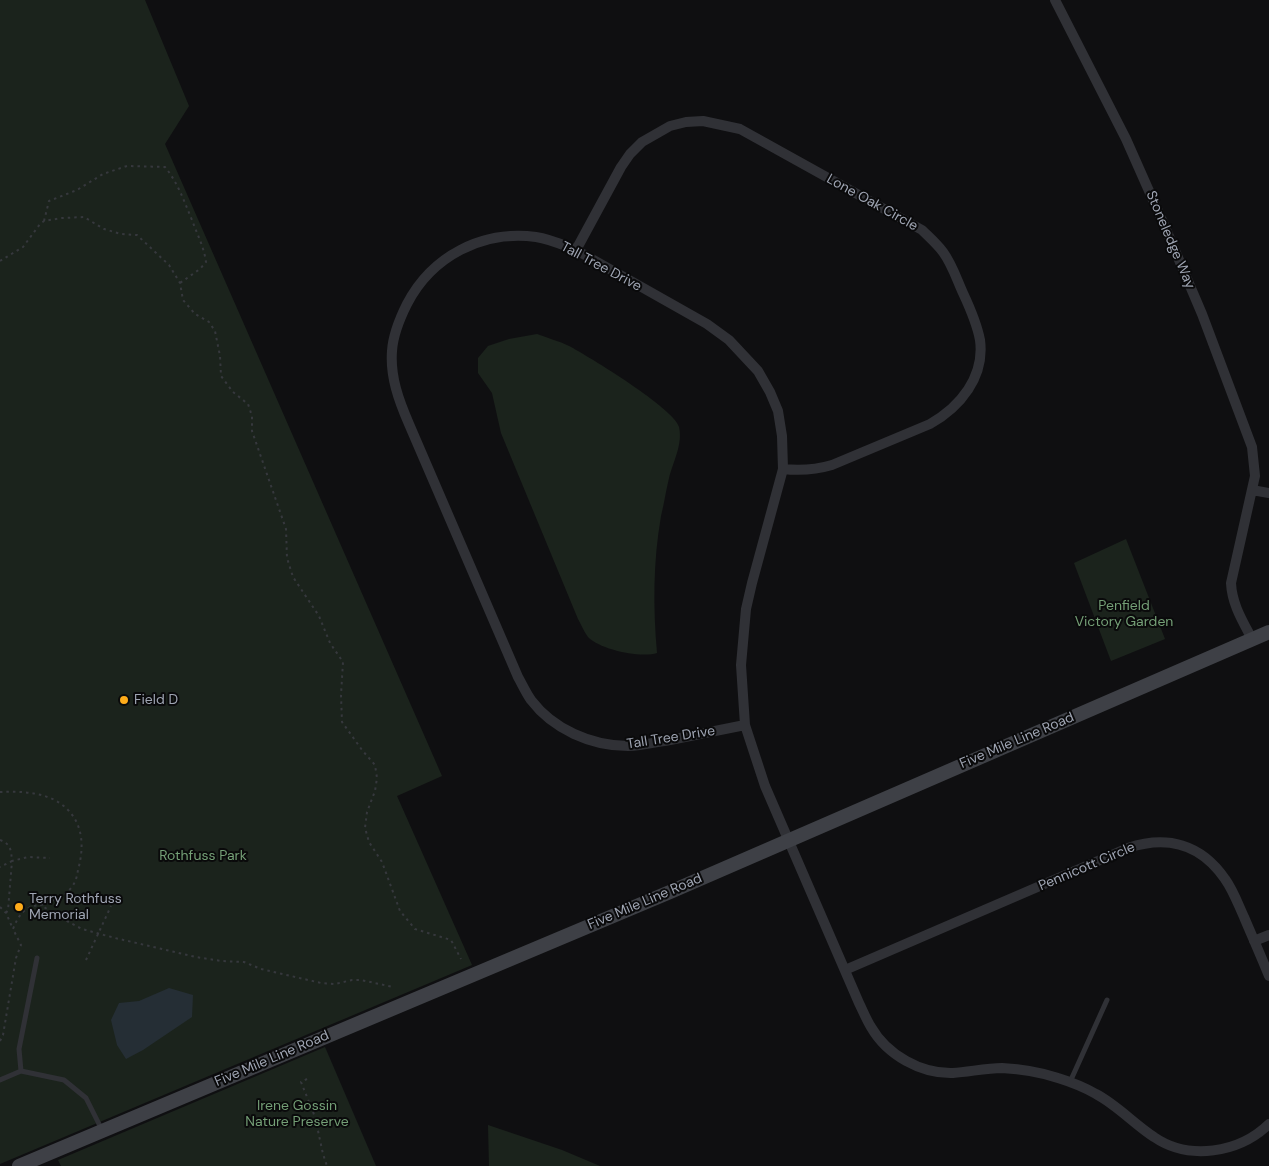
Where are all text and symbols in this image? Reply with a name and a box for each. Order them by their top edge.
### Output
street label: Lone Oak Circle [823,171,921,235]
street label: Stoneledge Way [1142,188,1198,292]
street label: Tall Tree Drive [558,239,644,295]
park label: Penfield Victory Garden [1075,598,1173,630]
place label: Field D [134,692,178,708]
marker: Field D [118,694,130,706]
street label: Five Mile Line Road [957,709,1077,773]
street label: Tall Tree Drive [626,723,716,753]
street label: Pennicott Circle [1036,839,1138,895]
park label: Rothfuss Park [159,848,247,864]
street label: Five Mile Line Road [585,870,705,934]
place label: Terry Rothfuss Memorial [29,891,122,924]
marker: Terry Rothfuss Memorial [13,901,25,913]
street label: Five Mile Line Road [212,1027,332,1091]
park label: Irene Gossin Nature Preserve [245,1098,349,1130]

